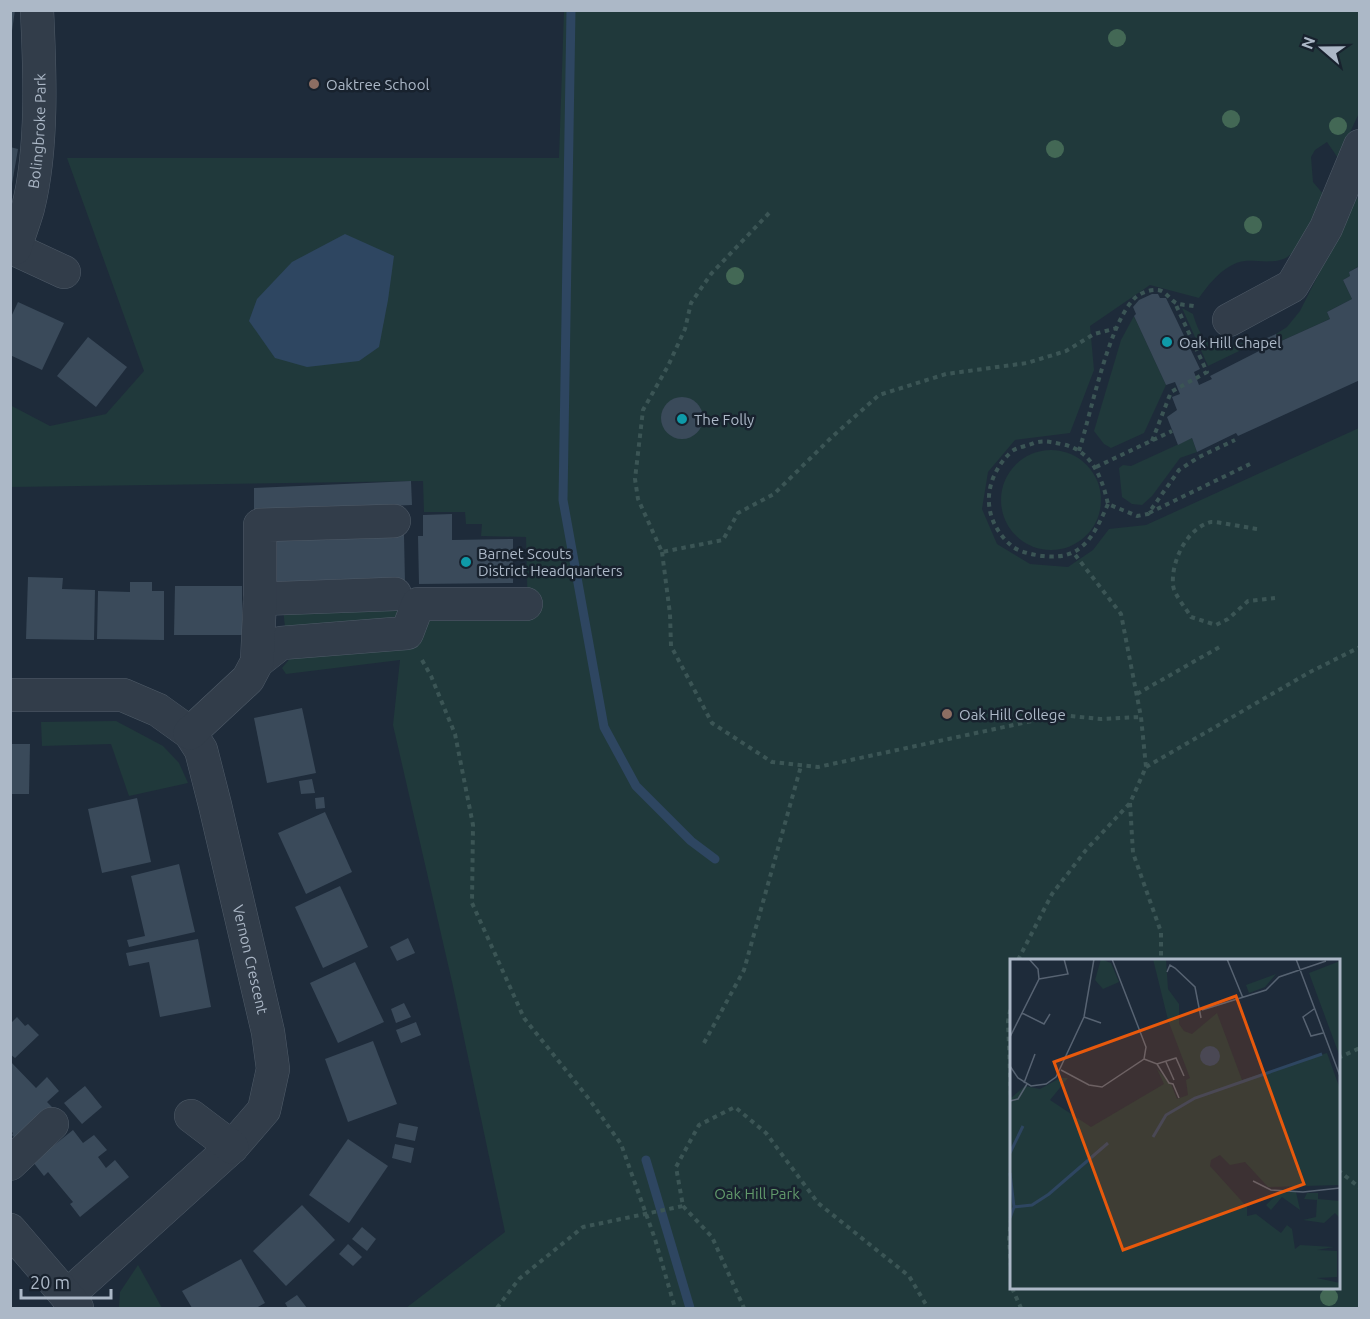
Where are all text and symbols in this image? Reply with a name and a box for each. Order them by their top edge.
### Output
north arrow [1292,18,1352,78]
text: N [1297,34,1318,52]
street label: Bolingbroke Park [24,73,48,190]
place label: Oaktree School [326,76,429,93]
marker: Oaktree School [307,77,321,91]
place label: Oak Hill Chapel [1179,334,1281,351]
marker: Oak Hill Chapel [1160,335,1174,349]
place label: The Folly [694,411,754,428]
marker: The Folly [675,412,689,426]
place label: Barnet Scouts District Headquarters [478,545,623,579]
marker: Barnet Scouts District Headquarters [459,555,473,569]
place label: Oak Hill College [959,706,1066,723]
marker: Oak Hill College [940,707,954,721]
street label: Vernon Crescent [230,903,272,1016]
inset map [1010,959,1340,1289]
park label: Oak Hill Park [714,1185,800,1202]
scale bar [21,1262,111,1300]
text: 20 m [30,1272,70,1292]

